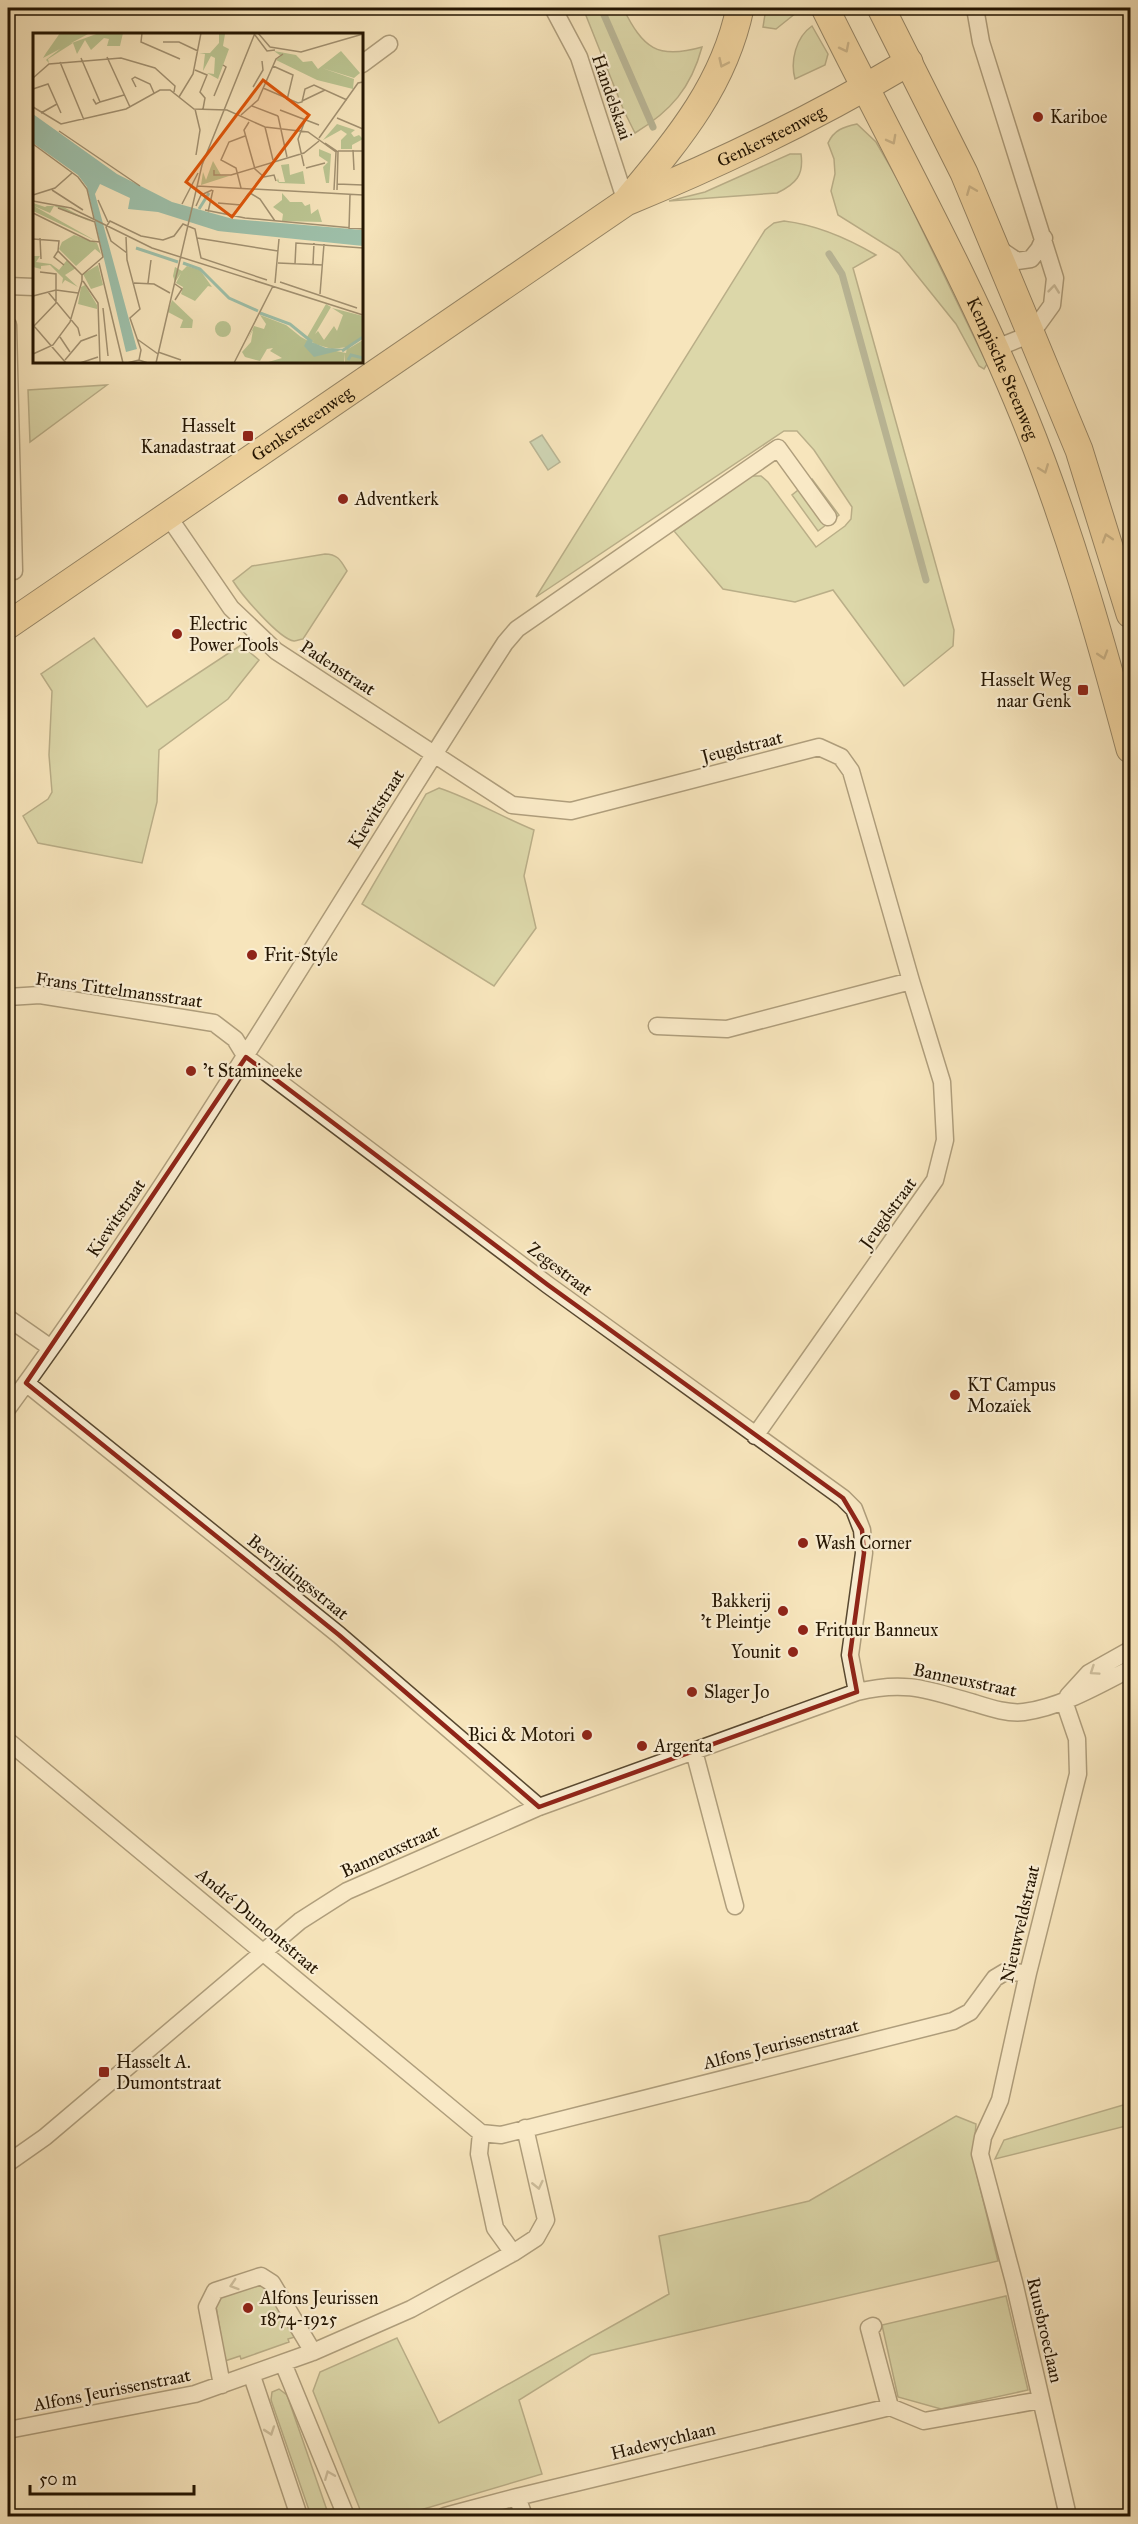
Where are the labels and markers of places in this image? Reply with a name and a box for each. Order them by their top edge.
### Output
place label: Kariboe [1050,106,1107,128]
marker: Kariboe [1031,110,1045,124]
place label: Hasselt Kanadastraat [140,415,237,458]
marker: Hasselt Kanadastraat [241,429,255,443]
place label: Adventkerk [354,488,439,510]
marker: Adventkerk [336,492,350,506]
place label: Electric Power Tools [189,613,278,656]
marker: Electric Power Tools [170,627,184,641]
place label: Hasselt Weg naar Genk [980,669,1072,712]
marker: Hasselt Weg naar Genk [1076,683,1090,697]
place label: Frit-Style [264,944,338,966]
marker: Frit-Style [245,948,259,962]
place label: 't Stamineeke [203,1060,303,1082]
marker: 't Stamineeke [184,1064,198,1078]
place label: KT Campus Mozaïek [967,1374,1056,1417]
marker: KT Campus Mozaïek [948,1388,962,1402]
place label: Wash Corner [815,1532,912,1554]
marker: Wash Corner [796,1536,810,1550]
place label: Bakkerij 't Pleintje [701,1590,771,1633]
marker: Bakkerij 't Pleintje [776,1604,790,1618]
place label: Frituur Banneux [815,1619,938,1641]
marker: Frituur Banneux [796,1623,810,1637]
place label: Younit [731,1641,782,1663]
marker: Younit [786,1645,800,1659]
place label: Slager Jo [704,1681,769,1704]
marker: Slager Jo [685,1685,699,1699]
place label: Bici & Motori [468,1724,575,1746]
marker: Bici & Motori [580,1728,594,1742]
place label: Argenta [653,1735,713,1758]
marker: Argenta [635,1739,649,1753]
place label: Hasselt A. Dumontstraat [116,2051,222,2094]
marker: Hasselt A. Dumontstraat [97,2065,111,2079]
place label: Alfons Jeurissen 1874-1925 [259,2287,379,2330]
marker: Alfons Jeurissen 1874-1925 [241,2301,255,2315]

